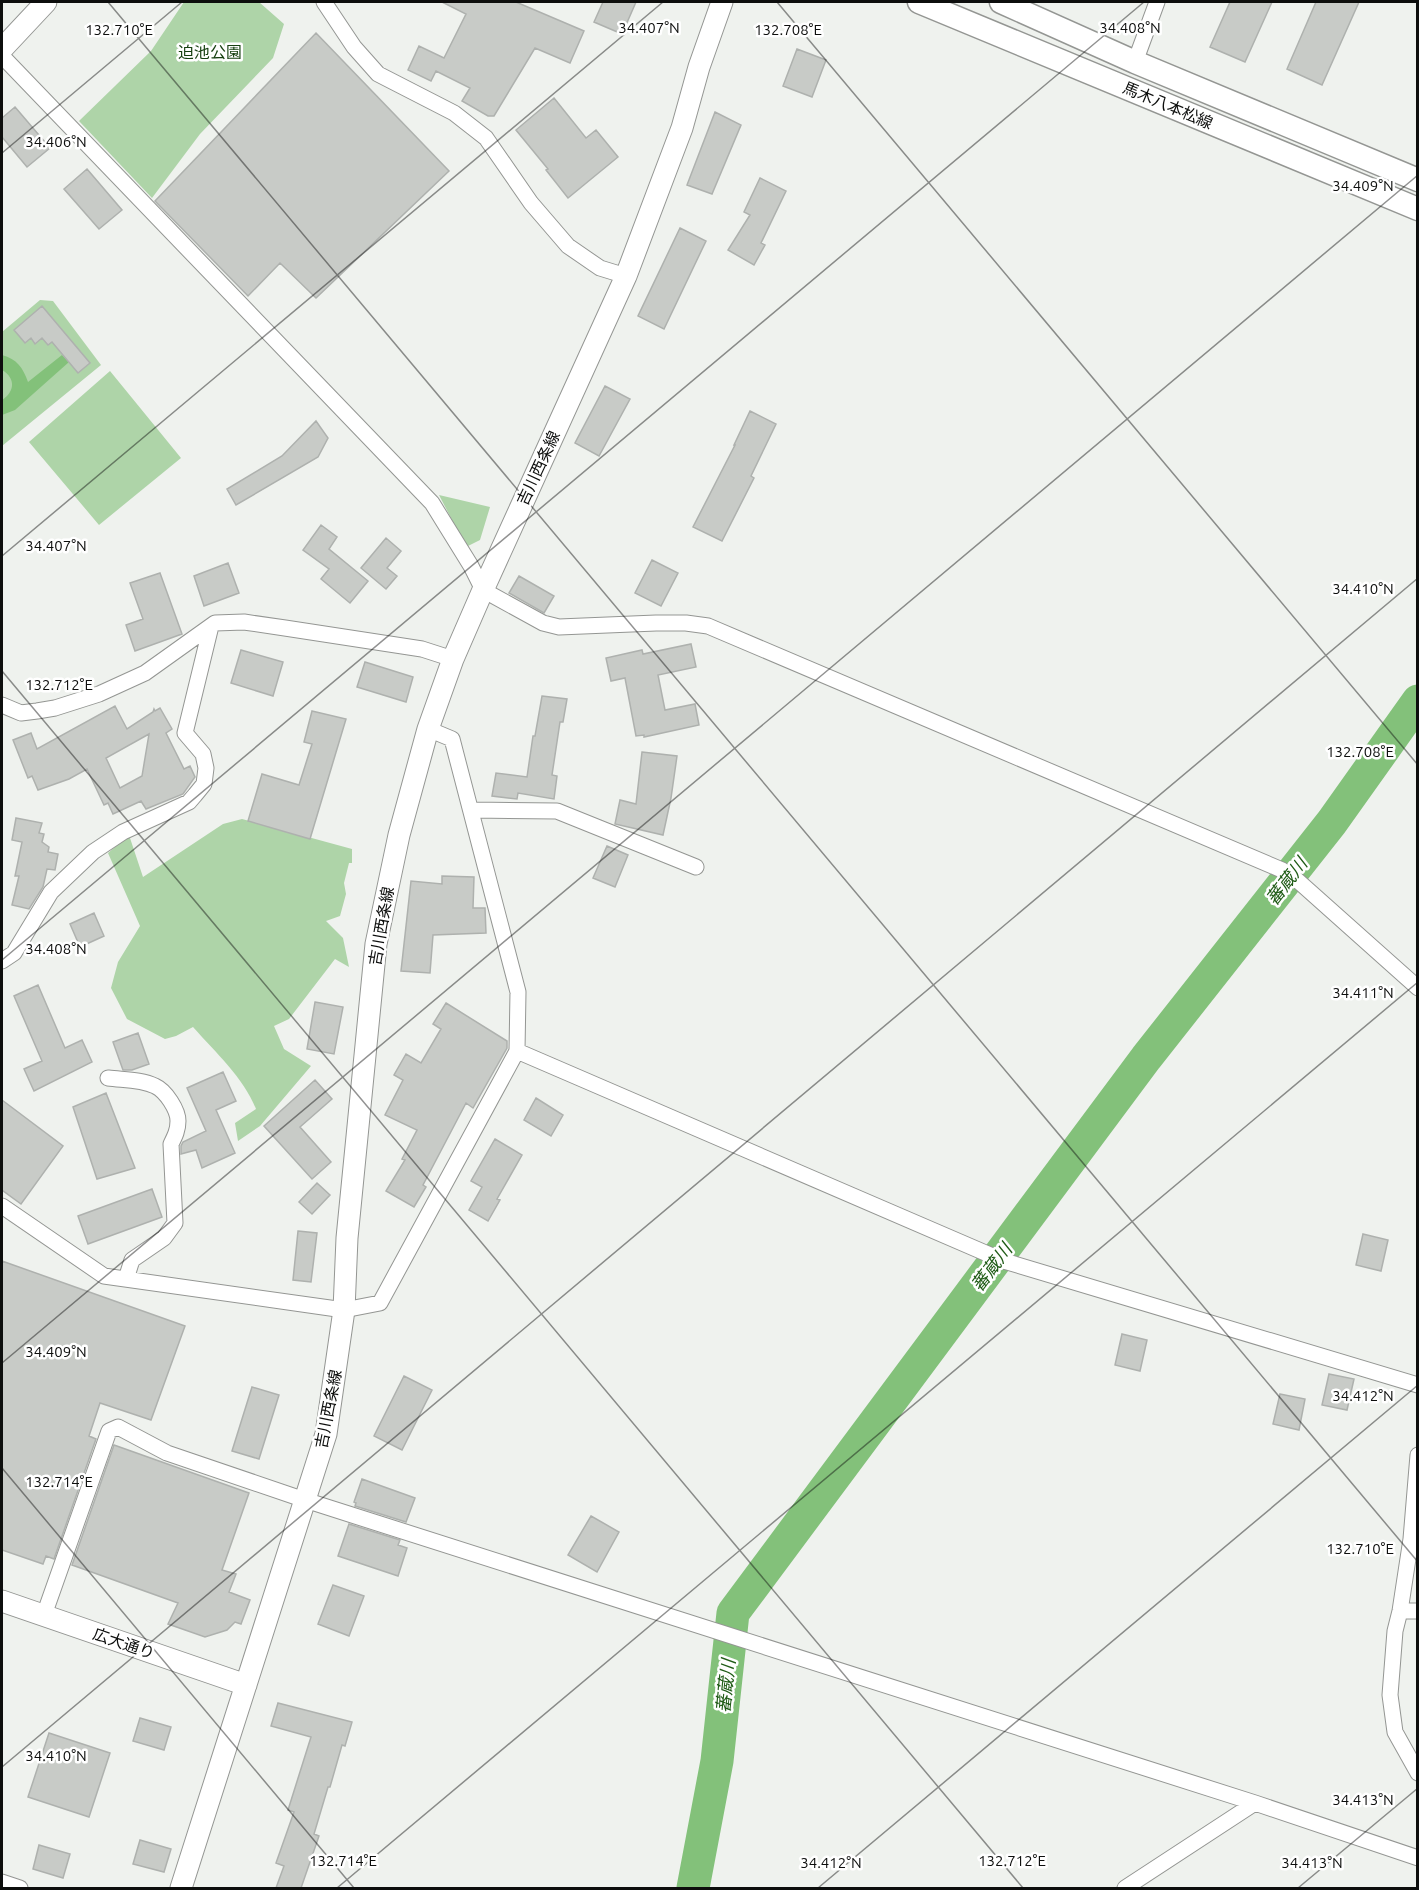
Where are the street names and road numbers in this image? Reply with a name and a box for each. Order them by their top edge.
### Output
street label: 馬木八本松線 [1120,78,1216,132]
street label: 吉川西条線 [513,428,563,508]
street label: 吉川西条線 [365,885,397,967]
street label: 吉川西条線 [312,1368,344,1450]
street label: 広大通り [91,1624,157,1662]

